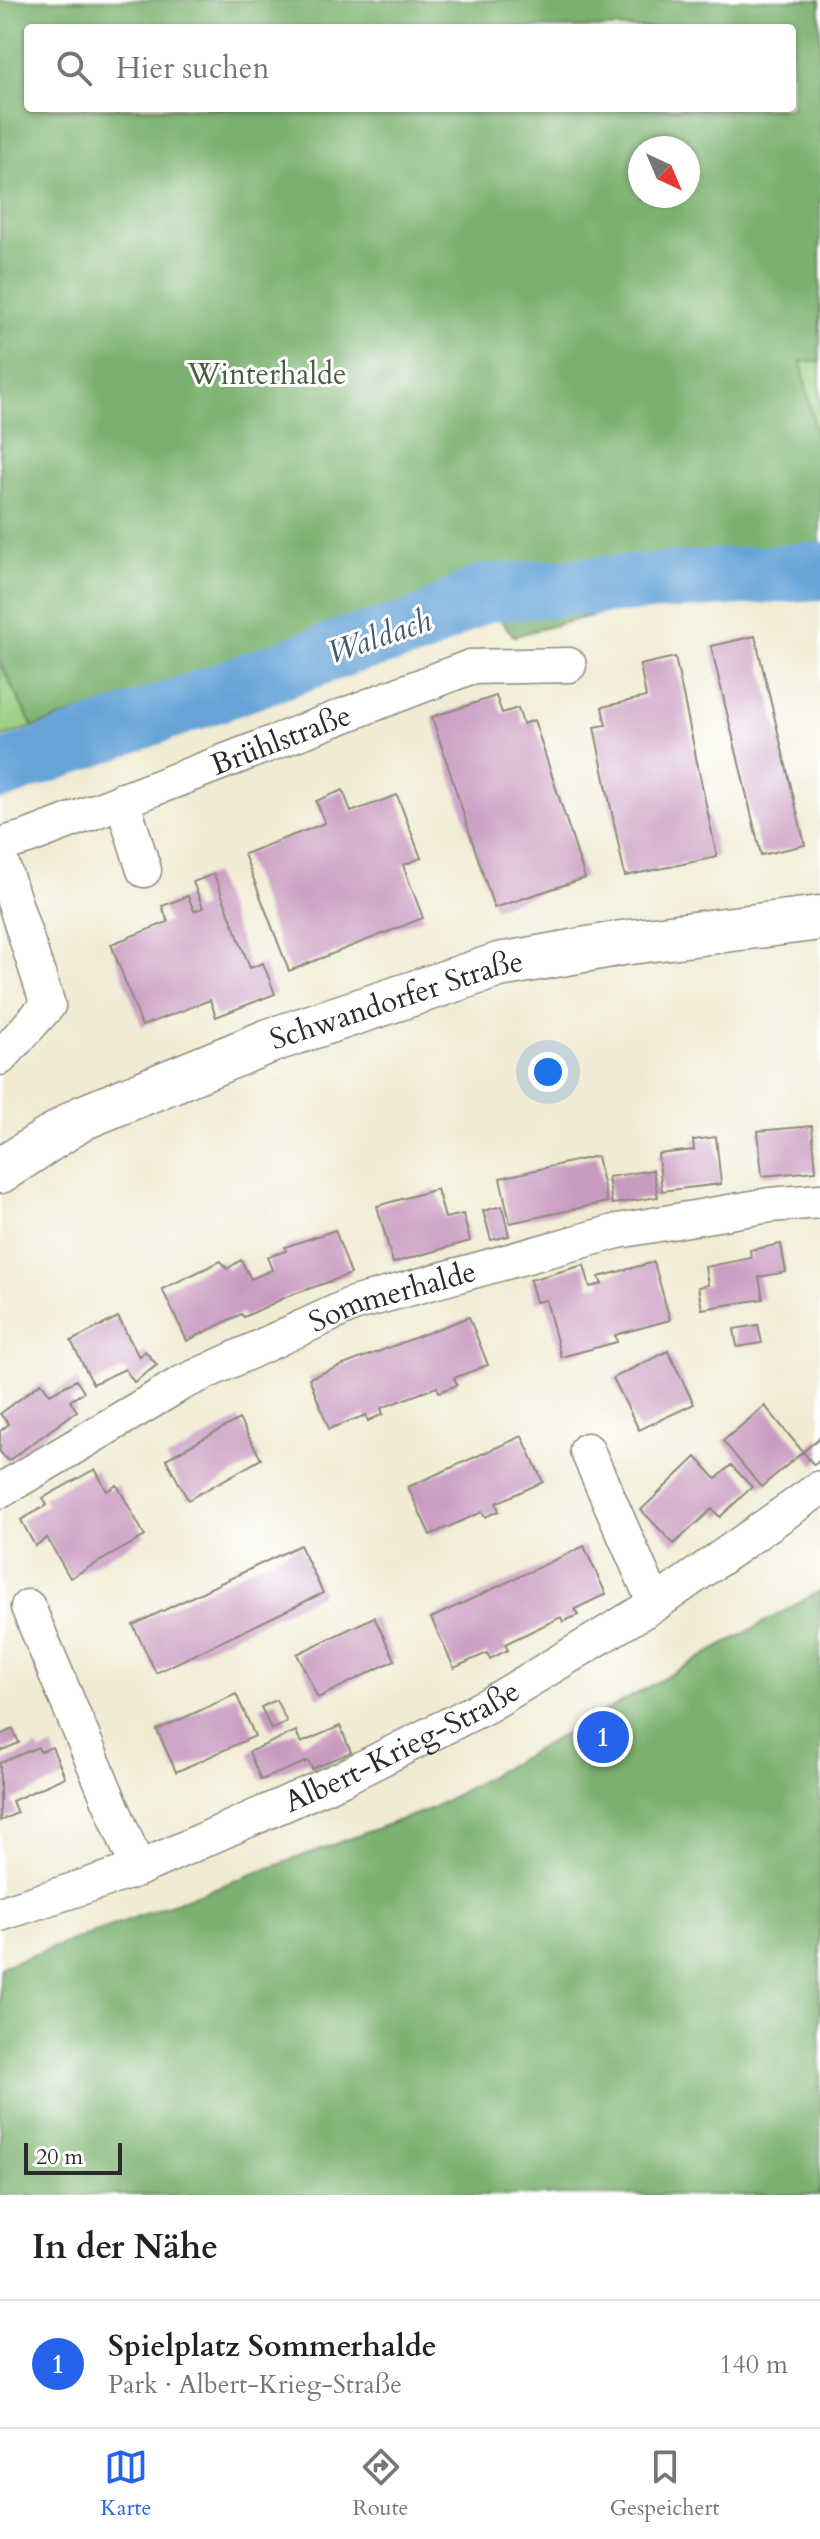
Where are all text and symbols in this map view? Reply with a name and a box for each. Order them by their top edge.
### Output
search box [24,24,796,112]
icon: search [52,46,96,90]
text: Hier suchen [116,48,269,89]
north arrow [628,136,700,208]
park label: Winterhalde [186,354,347,395]
water label: Waldach [322,599,437,675]
street label: Brühlstraße [205,695,357,786]
street label: Schwandorfer Straße [265,941,526,1060]
your location [528,1052,568,1092]
street label: Sommerhalde [302,1251,481,1343]
street label: Albert-Krieg-Straße [278,1671,527,1823]
pin: 1 [577,1707,629,1767]
scale bar [24,2139,122,2175]
text: 20 m [36,2142,83,2172]
text: In der Nähe [32,2224,218,2270]
text: Spielplatz Sommerhalde [108,2326,437,2367]
text: 1 [51,2347,65,2382]
text: 140 m [719,2347,788,2382]
text: Park · Albert-Krieg-Straße [108,2367,402,2402]
tab: Karte [101,2445,151,2523]
tab: Route [352,2445,409,2523]
tab: Gespeichert [610,2445,719,2523]

